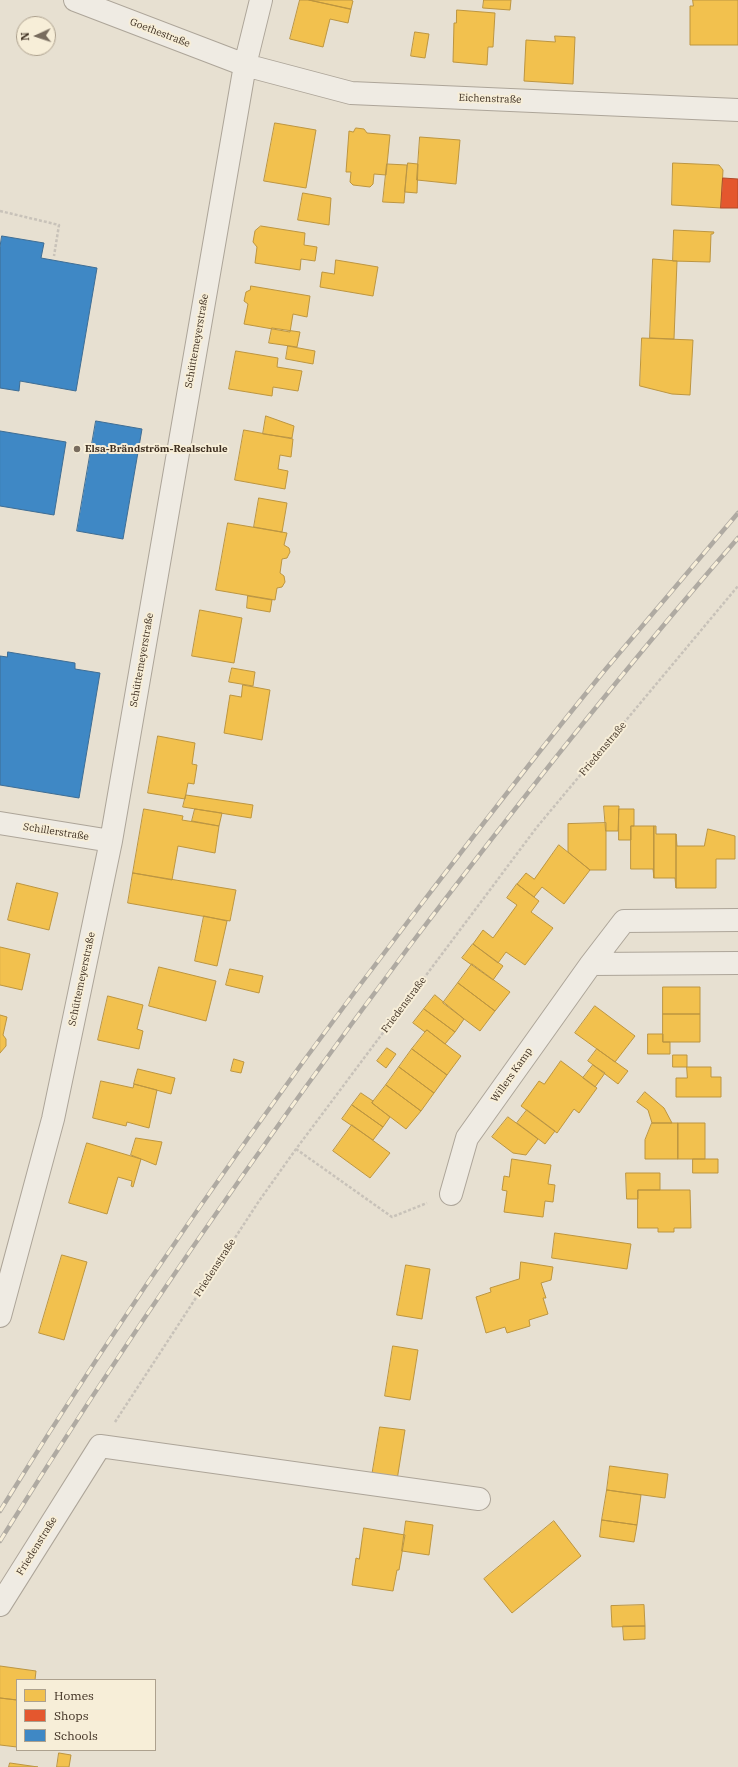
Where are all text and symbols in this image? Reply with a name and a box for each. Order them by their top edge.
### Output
north arrow [16,16,56,56]
street label: Goethestraße [128,16,192,50]
text: N [18,32,32,41]
street label: Eichenstraße [458,92,522,106]
street label: Schüttemeyerstraße [183,293,211,389]
place label: Elsa-Brändström-Realschule [85,443,228,455]
marker: Elsa-Brändström-Realschule [72,444,82,454]
street label: Schüttemeyerstraße [128,612,156,708]
street label: Friedenstraße [577,720,629,778]
street label: Schillerstraße [22,821,90,843]
street label: Schüttemeyerstraße [66,931,98,1027]
street label: Friedenstraße [379,975,429,1035]
street label: Willers Kamp [489,1045,535,1105]
street label: Friedenstraße [192,1237,238,1299]
street label: Friedenstraße [14,1514,60,1578]
legend [16,1679,156,1751]
text: Homes [54,1688,94,1703]
text: Shops [54,1708,89,1723]
text: Schools [54,1728,98,1743]

